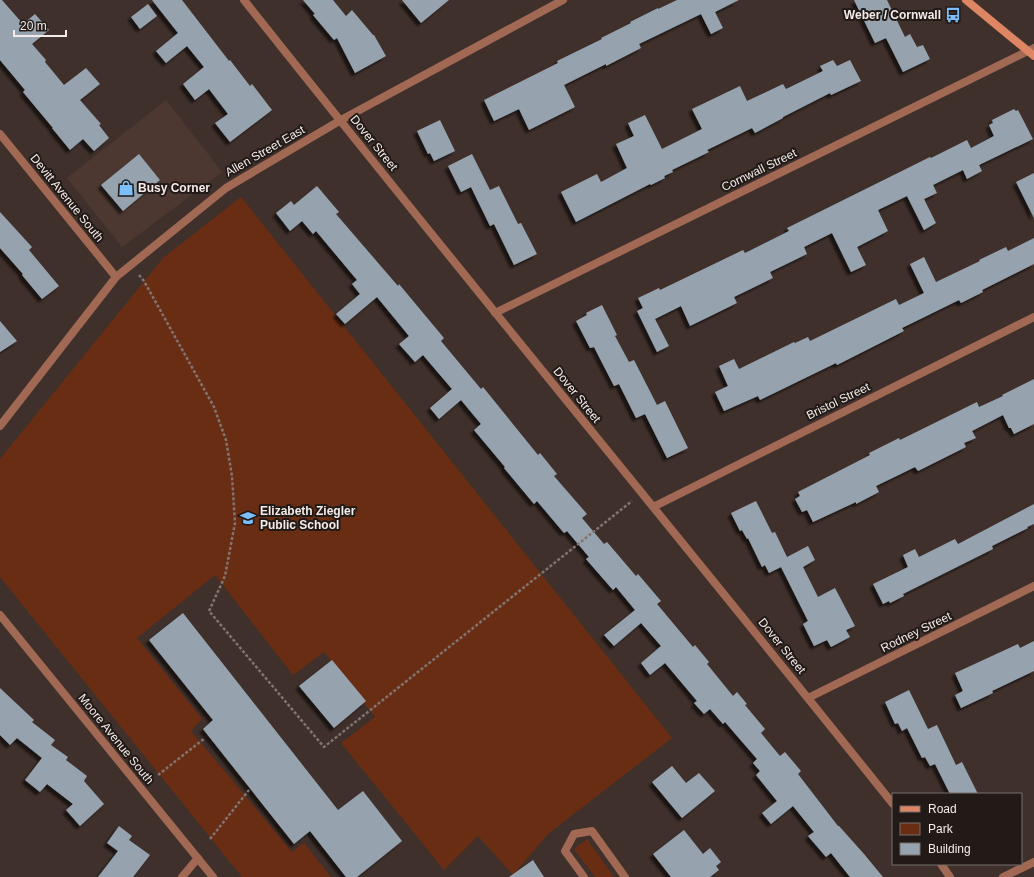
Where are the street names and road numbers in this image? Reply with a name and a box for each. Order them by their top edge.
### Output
street label: Dover Street [347,112,401,174]
street label: Allen Street East [223,122,308,179]
street label: Cornwall Street [719,145,800,194]
street label: Devitt Avenue South [27,151,107,245]
street label: Dover Street [550,364,604,426]
street label: Bristol Street [804,379,873,422]
street label: Rodney Street [878,609,954,655]
street label: Dover Street [755,615,809,677]
street label: Moore Avenue South [75,691,157,787]

